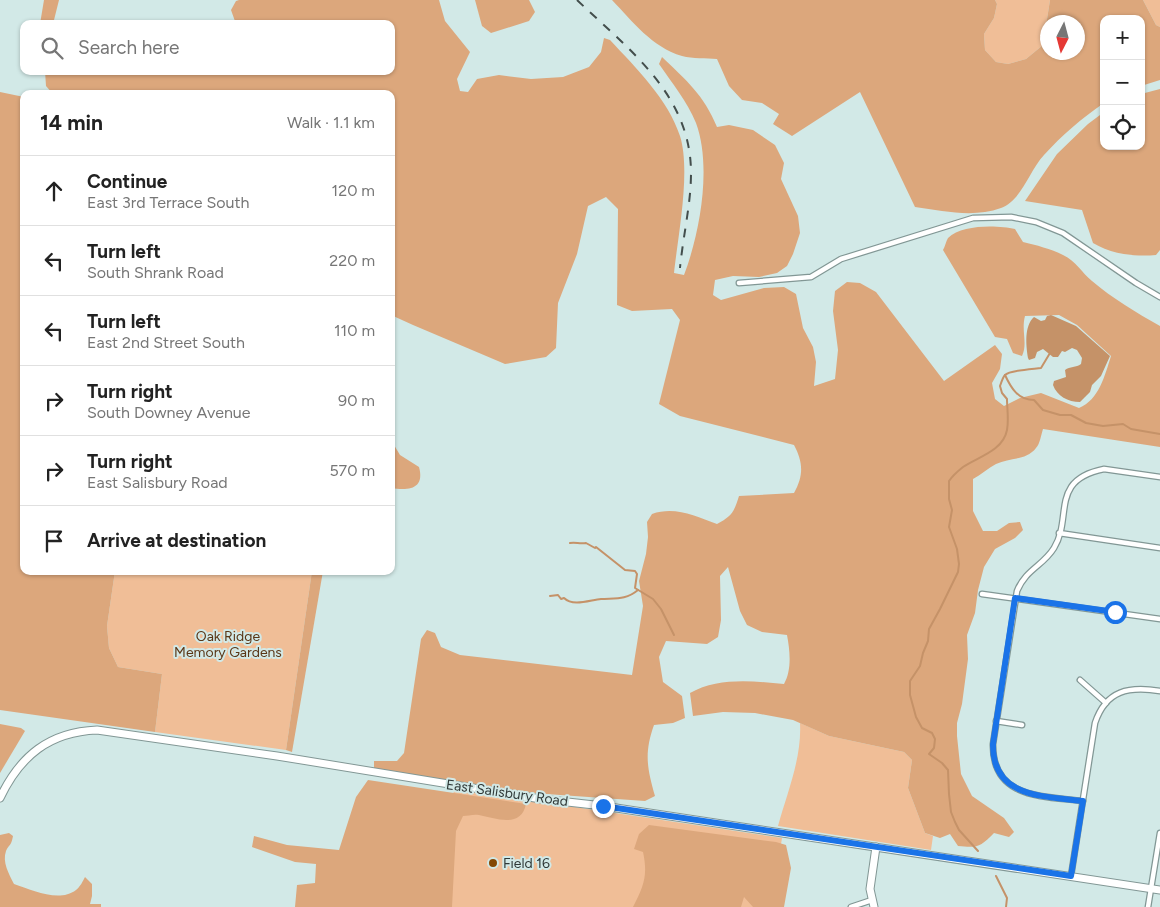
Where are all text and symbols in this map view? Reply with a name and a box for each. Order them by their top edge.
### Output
north arrow [1040,15,1085,60]
map controls [1100,15,1145,150]
button: + [1100,15,1145,60]
search box [20,20,395,75]
icon: search [38,34,66,62]
text: Search here [78,36,180,59]
button: − [1100,60,1145,105]
button: locate [1100,105,1145,150]
text: 14 min [40,110,103,135]
text: Walk · 1.1 km [287,113,375,132]
text: Continue [87,170,167,193]
icon: ahead [40,177,68,205]
text: 120 m [332,181,375,200]
text: East 3rd Terrace South [87,193,249,212]
text: Turn left [87,240,161,263]
icon: left [40,247,68,275]
text: 220 m [329,251,375,270]
text: South Shrank Road [87,263,224,282]
text: Turn left [87,310,161,333]
icon: left [40,317,68,345]
text: 110 m [334,321,375,340]
text: East 2nd Street South [87,333,245,352]
text: Turn right [87,380,173,403]
icon: right [40,387,68,415]
text: 90 m [338,391,375,410]
text: South Downey Avenue [87,403,251,422]
text: Turn right [87,450,173,473]
icon: right [40,457,68,485]
text: 570 m [329,461,375,480]
text: East Salisbury Road [87,473,228,492]
icon: arrive [40,527,68,555]
text: Arrive at destination [87,529,266,552]
route start [1104,601,1127,624]
park label: Oak Ridge Memory Gardens [174,628,282,661]
street label: East Salisbury Road [445,776,569,810]
route end [592,795,615,818]
place label: Field 16 [503,855,550,872]
marker: Field 16 [487,857,499,869]

